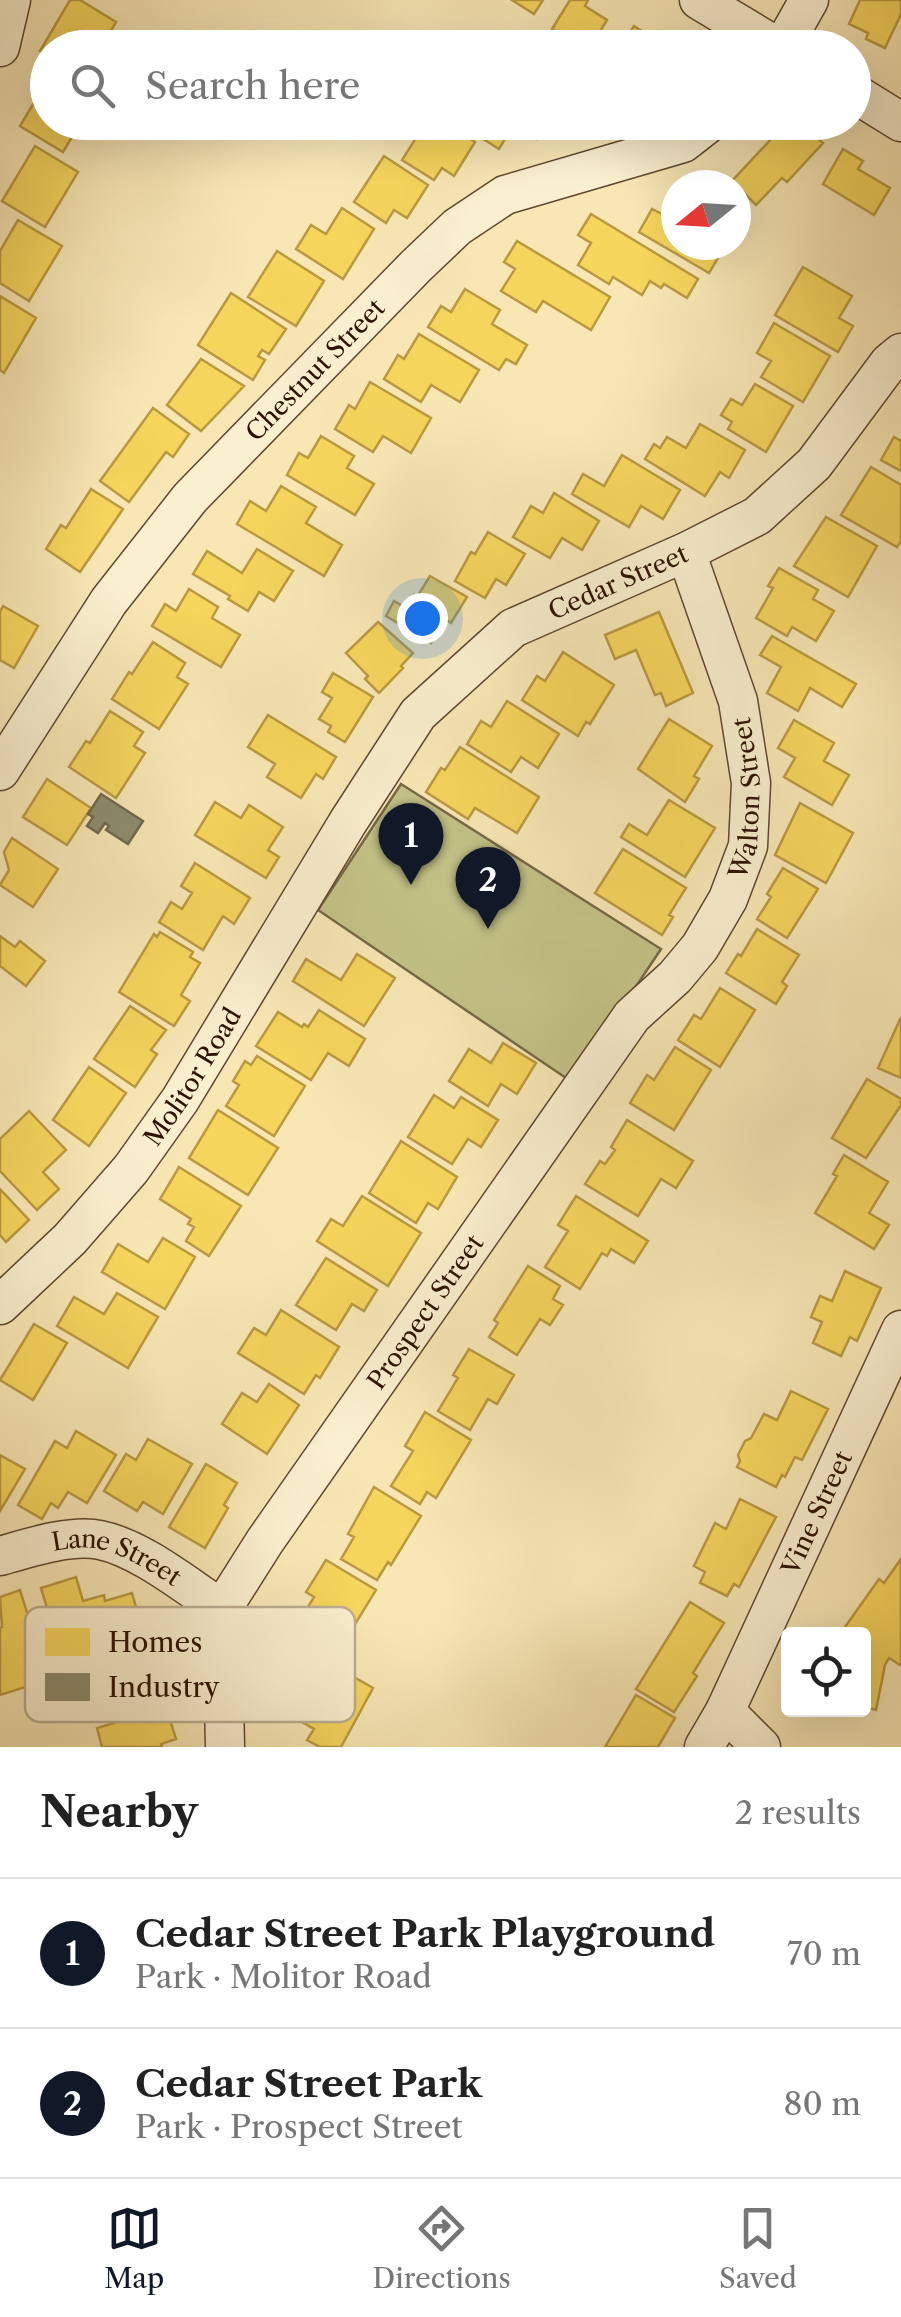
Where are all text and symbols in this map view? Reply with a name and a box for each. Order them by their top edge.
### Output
search box [30,30,871,140]
icon: search [65,58,120,113]
text: Search here [145,62,360,109]
north arrow [661,170,751,260]
street label: Chestnut Street [239,293,391,448]
street label: Cedar Street [544,538,693,627]
your location [397,593,448,644]
street label: Walton Street [722,715,768,884]
pin: 1 [378,802,444,885]
pin: 2 [456,846,520,929]
street label: Molitor Road [137,1002,248,1152]
street label: Prospect Street [361,1229,490,1396]
street label: Vine Street [775,1446,859,1581]
street label: Lane Street [49,1523,187,1593]
legend [25,1607,355,1722]
text: Homes [108,1625,202,1659]
map controls [781,1627,871,1717]
button: locate [781,1627,871,1717]
text: Industry [108,1670,220,1704]
text: Nearby [40,1786,198,1838]
text: 2 results [735,1793,861,1832]
text: Cedar Street Park Playground [135,1910,715,1957]
text: 1 [65,1934,80,1973]
text: 70 m [787,1934,861,1973]
text: Park · Molitor Road [135,1957,432,1996]
text: Cedar Street Park [135,2060,482,2107]
text: 2 [63,2084,82,2123]
text: 80 m [783,2084,861,2123]
text: Park · Prospect Street [135,2107,463,2146]
tab: Map [104,2201,164,2295]
tab: Directions [372,2201,511,2295]
tab: Saved [719,2201,797,2295]

